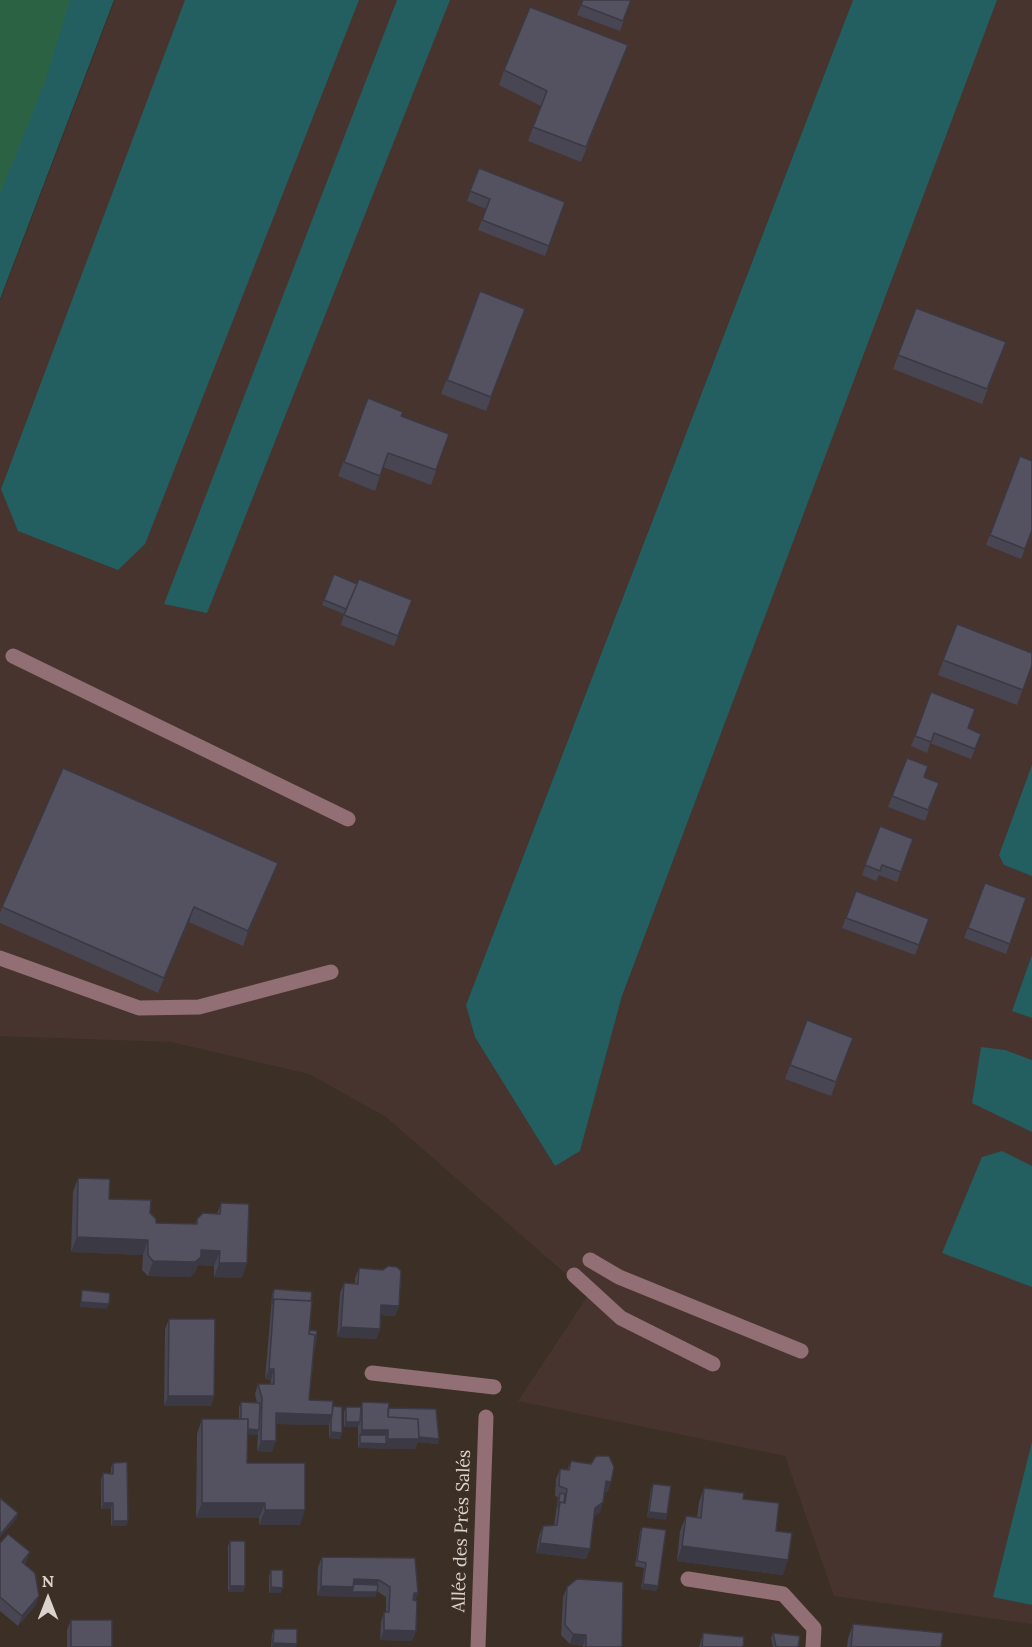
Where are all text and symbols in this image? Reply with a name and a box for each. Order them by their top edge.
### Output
street label: Allée des Prés Salés [448,1449,476,1613]
north arrow [18,1569,78,1629]
text: N [42,1571,54,1591]

